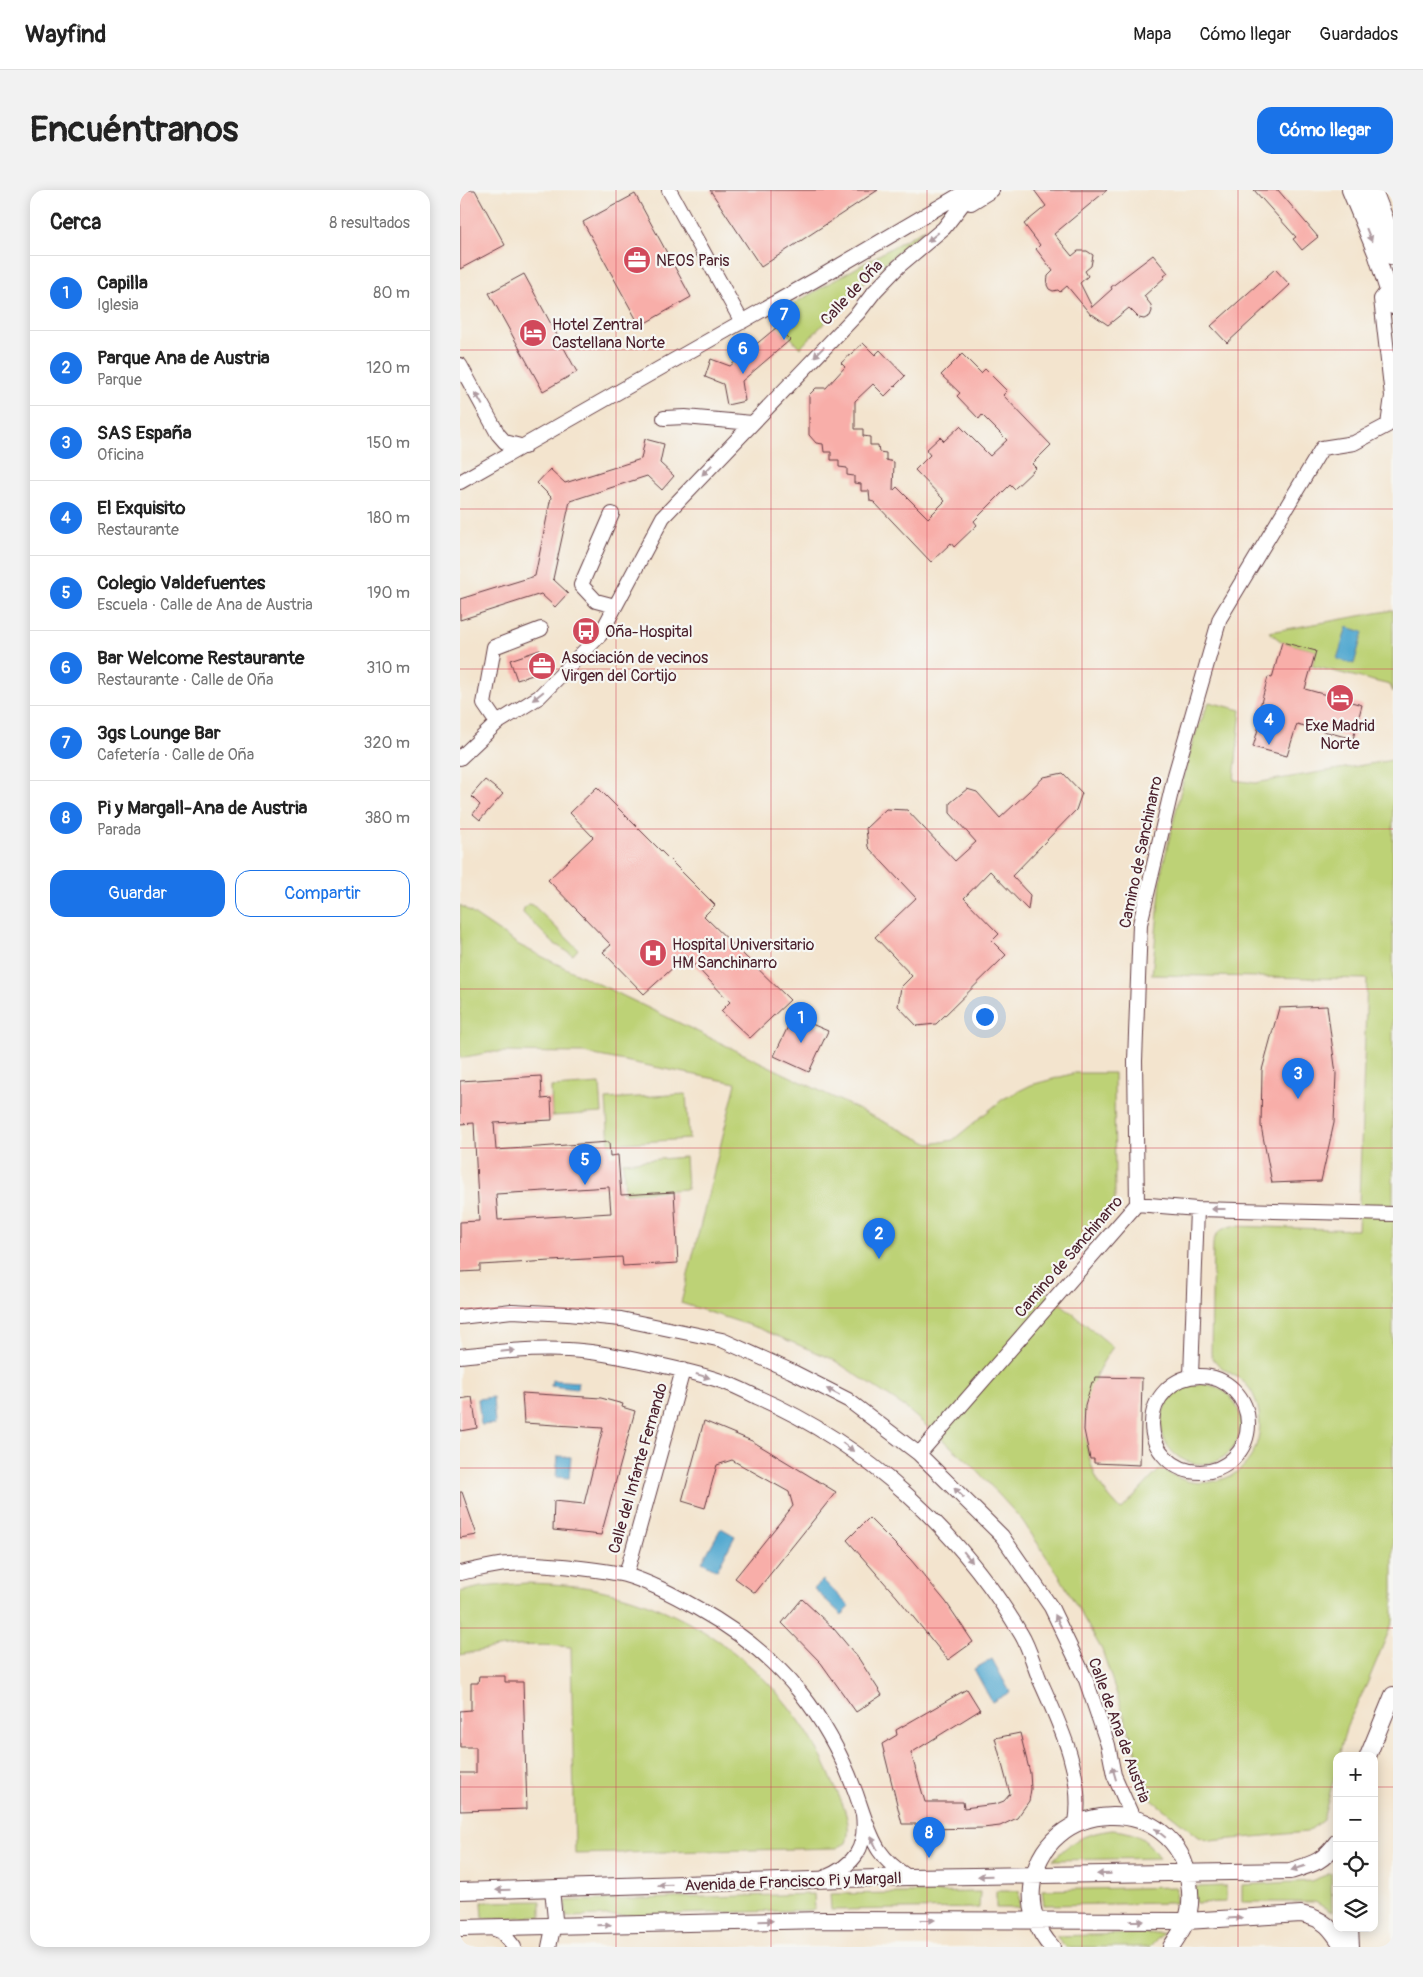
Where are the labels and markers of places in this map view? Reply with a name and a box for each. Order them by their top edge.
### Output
office icon: NEOS Paris [622,245,652,275]
place label: NEOS Paris [656,251,729,271]
pin: 7 [768,299,800,340]
place label: Hotel Zentral Castellana Norte [552,315,665,353]
hotel icon: Hotel Zentral Castellana Norte [518,318,548,348]
pin: 6 [727,333,759,374]
bus stop icon: Oña-Hospital [571,616,601,646]
place label: Oña-Hospital [605,622,693,642]
place label: Asociación de vecinos Virgen del Cortijo [561,648,708,686]
office icon: Asociación de vecinos Virgen del Cortijo [527,651,557,681]
hotel icon: Exe Madrid Norte [1325,683,1355,713]
pin: 4 [1253,704,1285,745]
place label: Exe Madrid Norte [1305,716,1375,754]
place label: Hospital Universitario HM Sanchinarro [672,935,815,973]
hospital icon: Hospital Universitario HM Sanchinarro [638,938,668,968]
pin: 1 [785,1002,817,1043]
pin: 3 [1282,1058,1314,1099]
pin: 5 [569,1144,601,1185]
pin: 2 [863,1218,895,1259]
pin: 8 [913,1817,945,1858]

